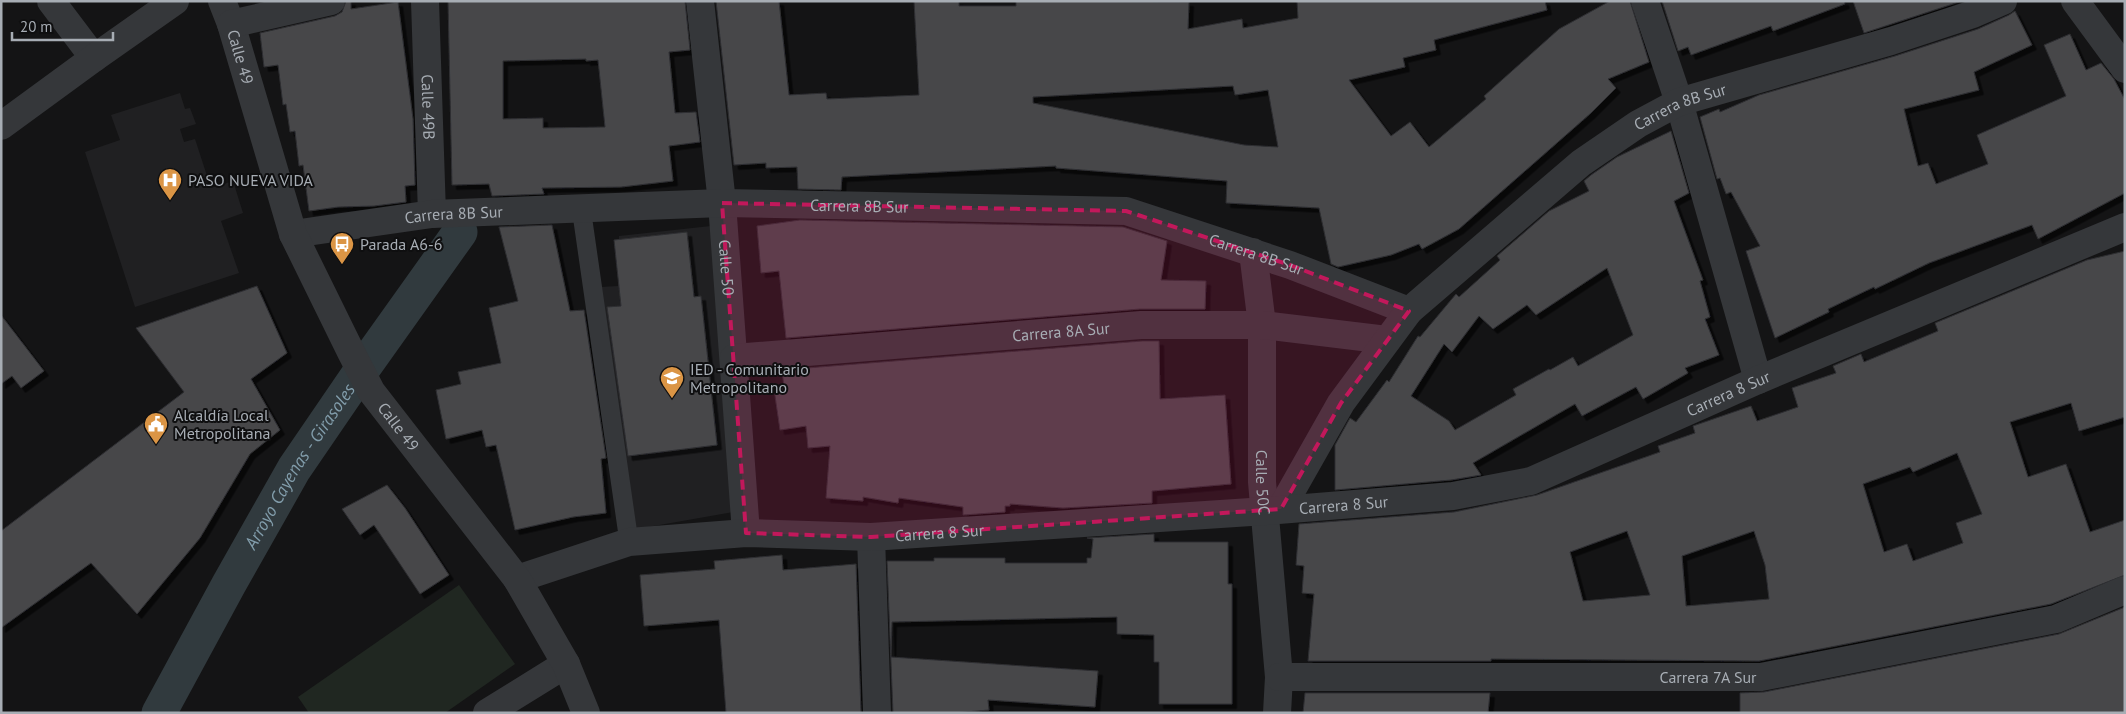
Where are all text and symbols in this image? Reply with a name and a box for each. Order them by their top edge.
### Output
scale bar [12,10,114,42]
text: 20 m [20,17,53,36]
street label: Calle 49 [223,27,258,87]
street label: Calle 49B [417,74,440,140]
street label: Carrera 8B Sur [1630,79,1729,134]
hospital icon: PASO NUEVA VIDA [157,167,183,201]
place label: PASO NUEVA VIDA [188,170,313,190]
street label: Carrera 8B Sur [810,195,909,217]
street label: Carrera 8B Sur [403,201,504,228]
street label: Carrera 8B Sur [1206,229,1307,280]
bus stop icon: Parada A6-6 [329,231,355,265]
place label: Parada A6-6 [360,234,443,254]
street label: Calle 50 [715,239,739,297]
street label: Carrera 8A Sur [1011,318,1111,345]
place label: IED - Comunitario Metropolitano [690,359,809,397]
school or university icon: IED - Comunitario Metropolitano [659,365,685,399]
street label: Carrera 8 Sur [1683,366,1773,421]
water label: Arroyo Cayenas - Girasoles [238,378,360,554]
street label: Calle 49 [374,398,424,455]
place label: Alcaldía Local Metropolitana [174,405,270,443]
public building icon: Alcaldía Local Metropolitana [143,411,169,445]
street label: Calle 50C [1252,450,1275,516]
street label: Carrera 8 Sur [1298,491,1389,518]
street label: Carrera 8 Sur [894,520,985,545]
street label: Carrera 7A Sur [1660,667,1757,687]

